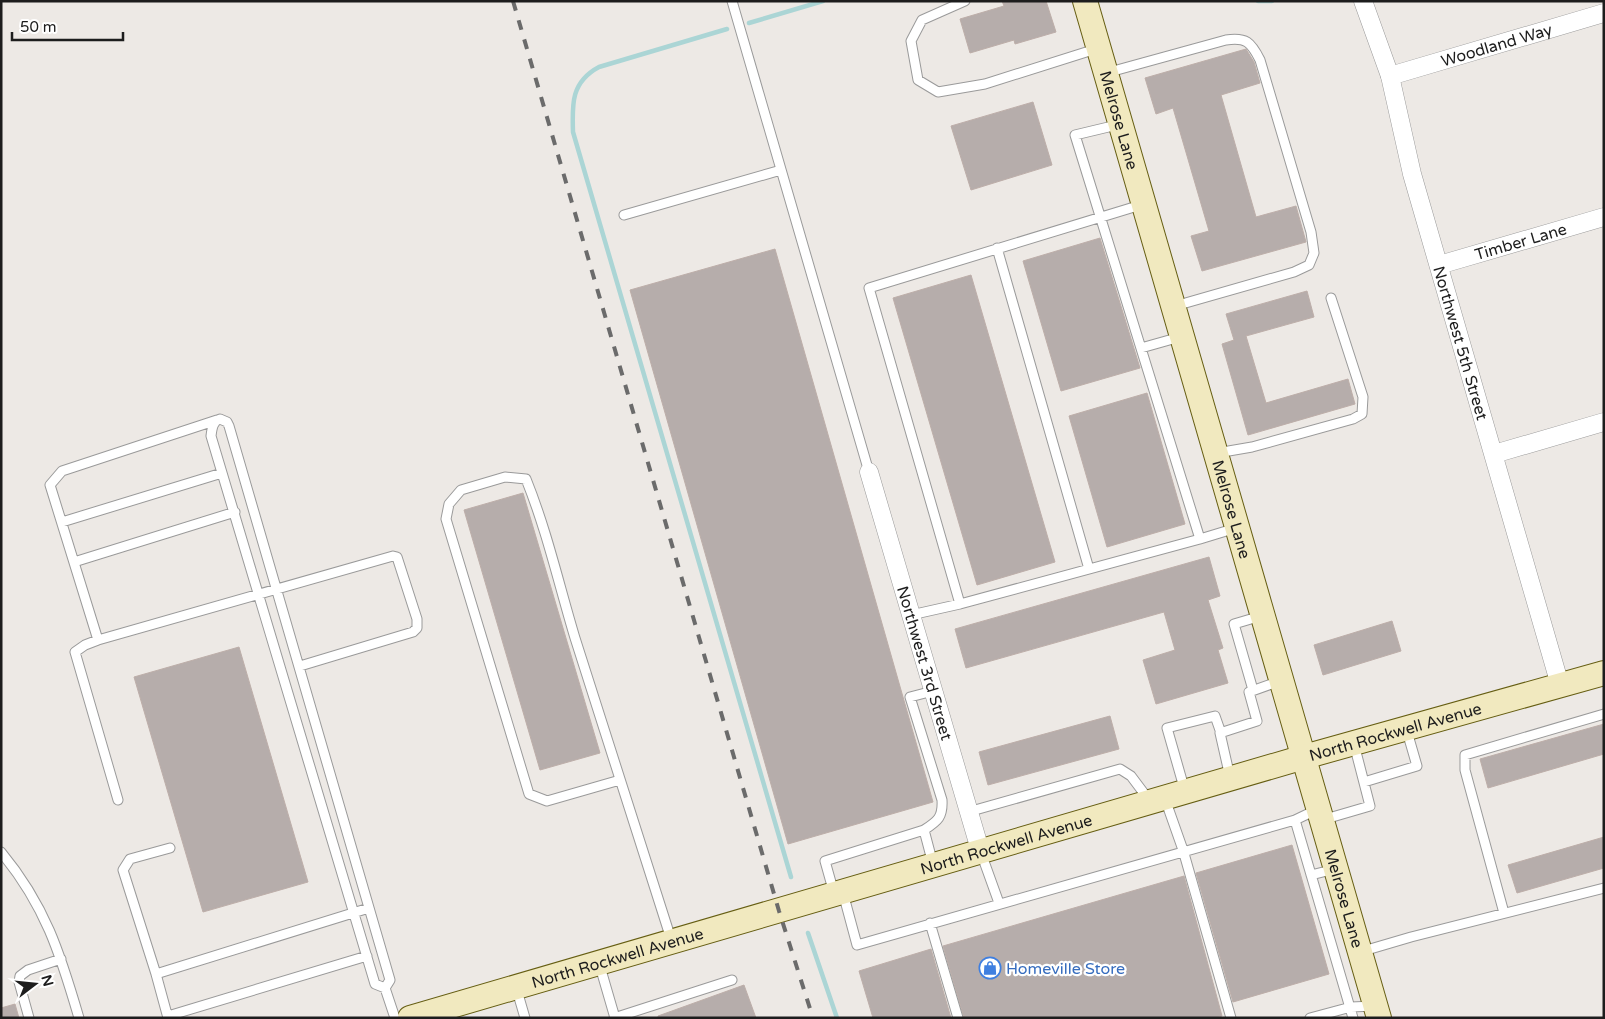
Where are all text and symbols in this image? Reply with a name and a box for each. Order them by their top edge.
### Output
scale bar [12,10,124,42]
text: 50 m [20,18,57,36]
street label: Woodland Way [1439,20,1555,71]
street label: Melrose Lane [1095,69,1142,172]
street label: Timber Lane [1473,219,1569,265]
street label: Northwest 5th Street [1428,264,1492,423]
street label: Melrose Lane [1207,458,1255,561]
street label: Northwest 3rd Street [892,584,956,743]
street label: North Rockwell Avenue [1307,699,1484,766]
street label: North Rockwell Avenue [918,810,1095,879]
street label: Melrose Lane [1320,847,1367,950]
street label: North Rockwell Avenue [529,924,706,993]
shop icon: Homeville Store [978,956,1002,980]
north arrow [10,959,60,1009]
place label: Homeville Store [1006,959,1125,979]
text: N [37,973,57,988]

